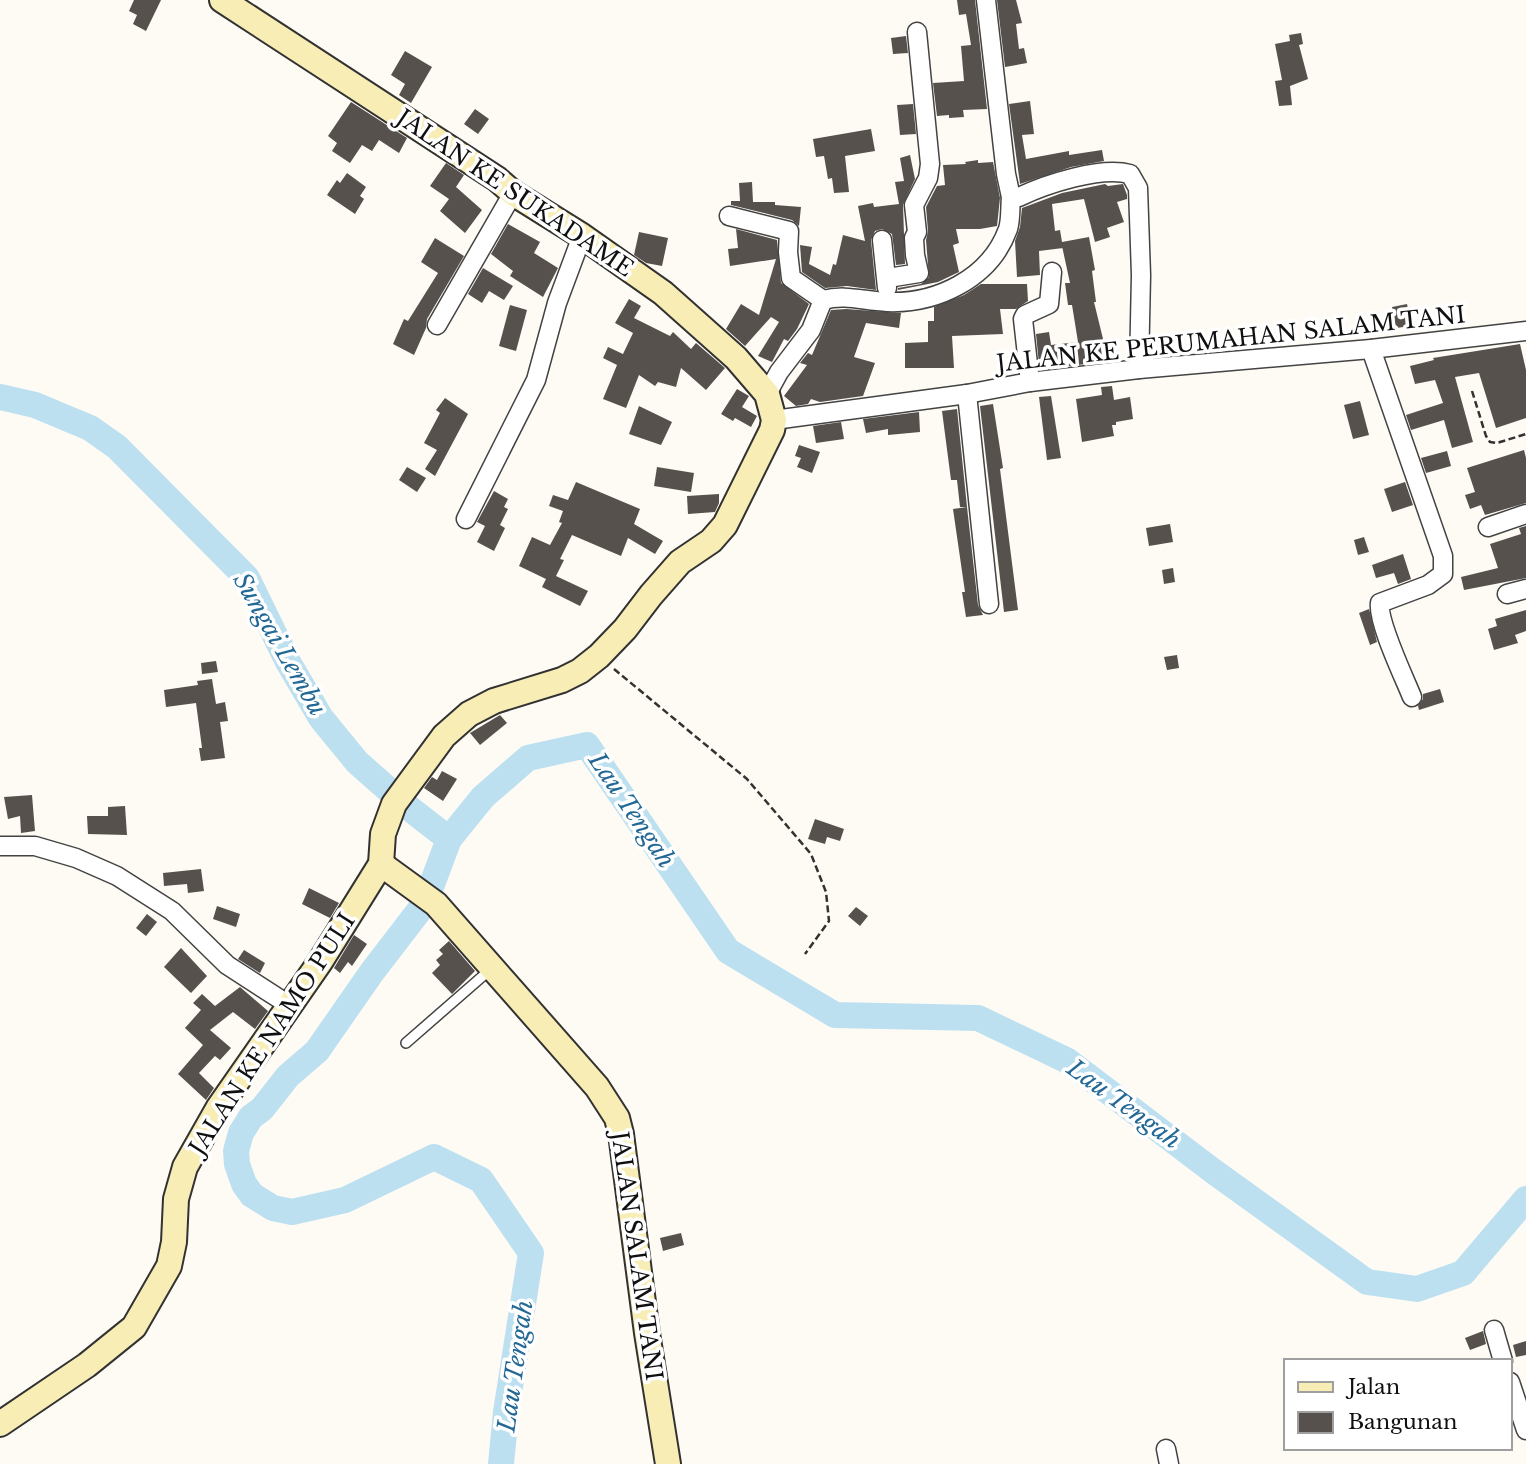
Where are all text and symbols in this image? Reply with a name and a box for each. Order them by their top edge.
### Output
street label: JALAN KE SUKADAME [389,102,639,283]
street label: JALAN KE PERUMAHAN SALAM TANI [992,300,1467,378]
water label: Sungai Lembu [227,567,333,721]
water label: Lau Tengah [582,746,681,873]
street label: JALAN KE NAMO PULI [182,908,361,1163]
water label: Lau Tengah [1061,1053,1186,1155]
street label: JALAN SALAM TANI [605,1127,668,1382]
water label: Lau Tengah [491,1298,539,1435]
legend [1284,1359,1512,1450]
text: Jalan [1345,1374,1400,1400]
text: Bangunan [1348,1409,1457,1435]

